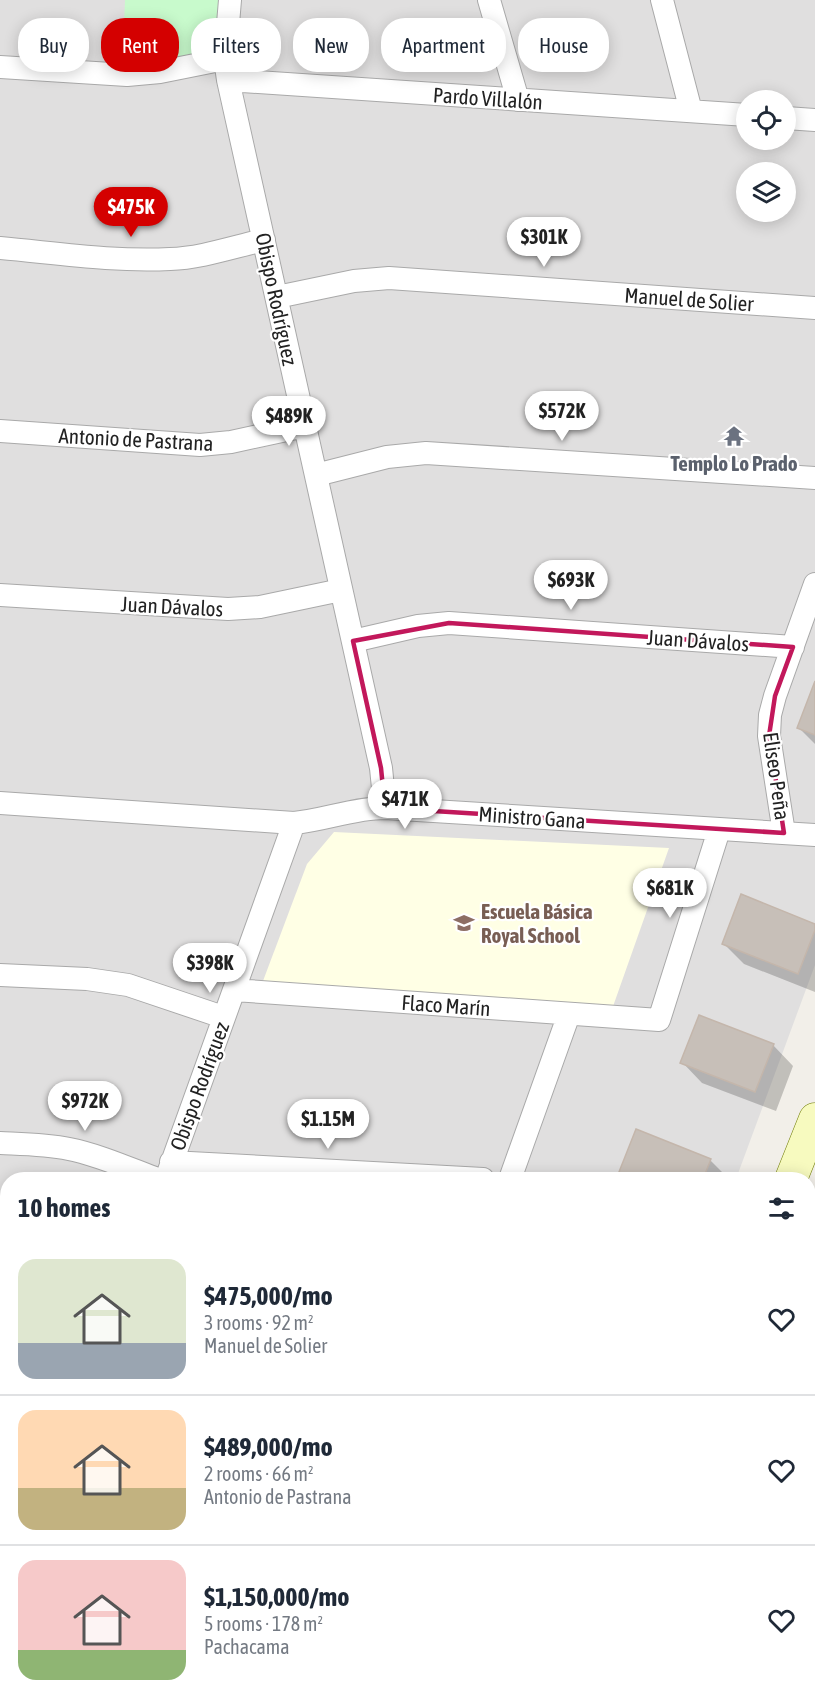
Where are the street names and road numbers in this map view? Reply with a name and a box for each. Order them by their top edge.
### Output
street label: Pardo Villalón [432,82,544,114]
street label: Obispo Rodríguez [251,231,303,368]
street label: Manuel de Solier [624,283,755,316]
street label: Antonio de Pastrana [58,423,214,455]
street label: Juan Dávalos [120,591,224,621]
street label: Juan Dávalos [646,624,750,656]
street label: Eliseo Peña [759,731,795,821]
street label: Ministro Gana [478,801,586,833]
street label: Flaco Marín [401,990,491,1020]
street label: Obispo Rodríguez [165,1018,233,1153]

